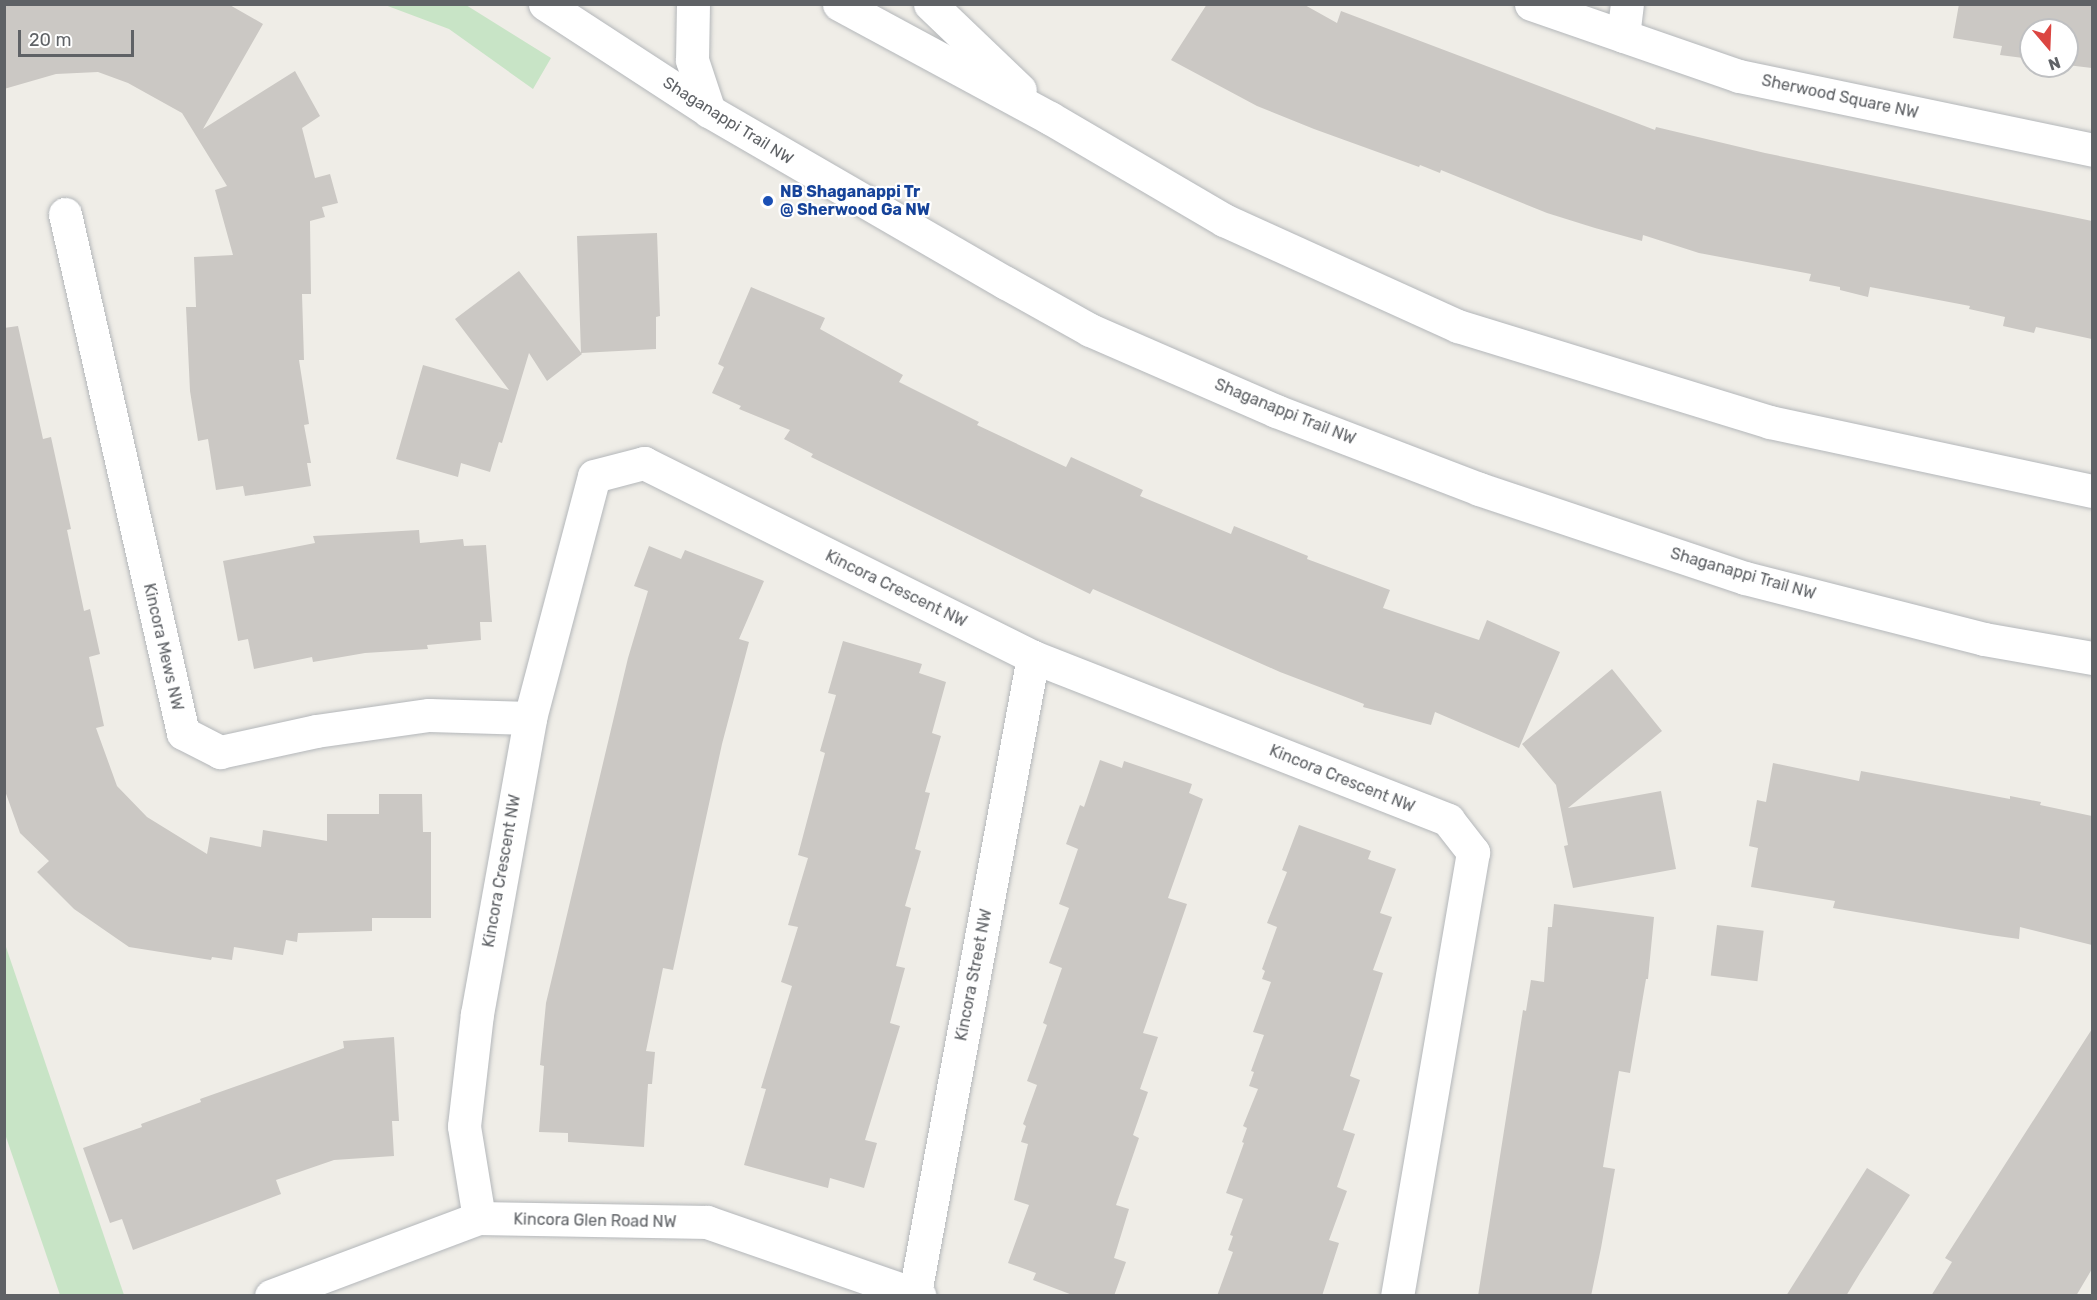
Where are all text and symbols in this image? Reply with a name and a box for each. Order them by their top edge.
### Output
scale bar [21,18,136,56]
north arrow [2019,18,2079,78]
text: 20 m [29,29,71,51]
text: N [2046,53,2063,74]
street label: Sherwood Square NW [1760,71,1920,123]
street label: Shaganappi Trail NW [659,73,797,169]
place label: NB Shaganappi Tr @ Sherwood Ga NW [780,182,930,220]
marker: NB Shaganappi Tr @ Sherwood Ga NW [761,194,775,208]
street label: Shaganappi Trail NW [1212,375,1358,449]
street label: Shaganappi Trail NW [1668,544,1818,604]
street label: Kincora Crescent NW [822,546,970,632]
street label: Kincora Mews NW [139,582,187,712]
street label: Kincora Crescent NW [1267,741,1417,817]
street label: Kincora Crescent NW [479,793,525,949]
street label: Kincora Street NW [952,907,996,1043]
street label: Kincora Glen Road NW [513,1210,677,1232]

